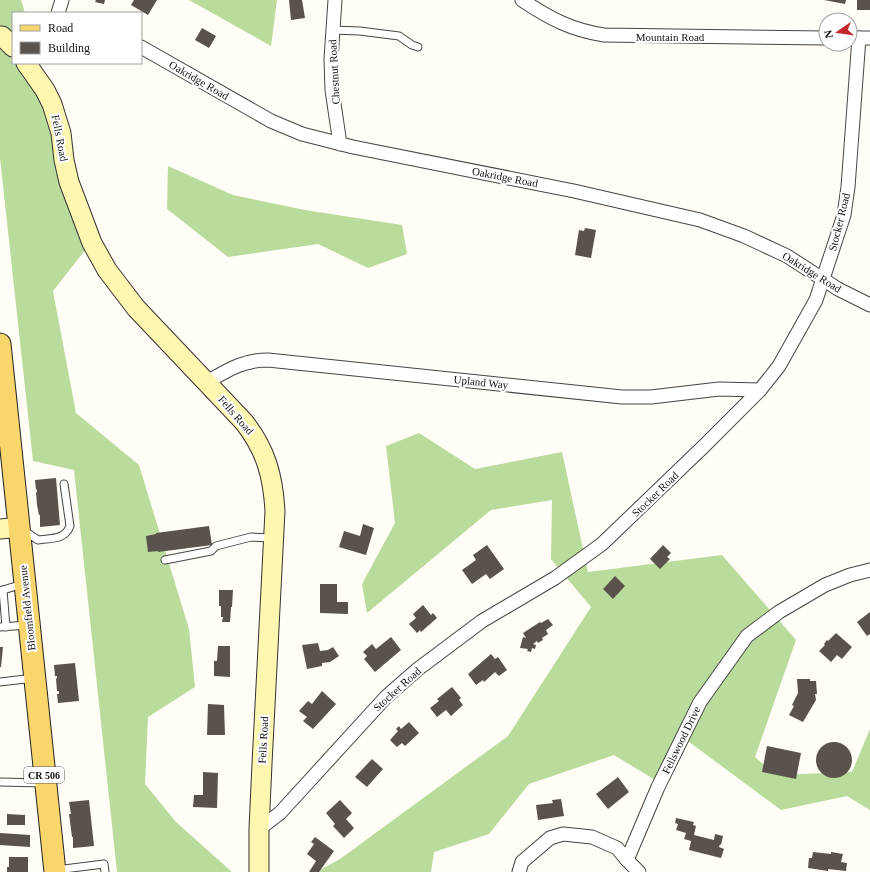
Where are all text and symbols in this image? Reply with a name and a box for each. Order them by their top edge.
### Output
legend [12,12,142,64]
north arrow [818,12,858,52]
text: Road [48,21,73,35]
text: N [822,29,835,39]
street label: Mountain Road [636,31,705,43]
street label: Chestnut Road [326,39,342,105]
text: Building [48,41,90,55]
street label: Oakridge Road [167,58,231,102]
street label: Fells Road [50,114,71,163]
street label: Oakridge Road [471,165,539,189]
street label: Stocker Road [826,191,852,252]
street label: Oakridge Road [780,249,844,295]
street label: Upland Way [453,373,509,391]
street label: Fells Road [216,393,256,437]
street label: Stocker Road [629,469,681,519]
street label: Bloomfield Avenue [17,565,37,651]
street label: Stocker Road [371,664,424,713]
street label: Fellswood Drive [659,704,703,776]
street label: Fells Road [256,716,270,764]
road number: CR 506 [24,767,64,783]

